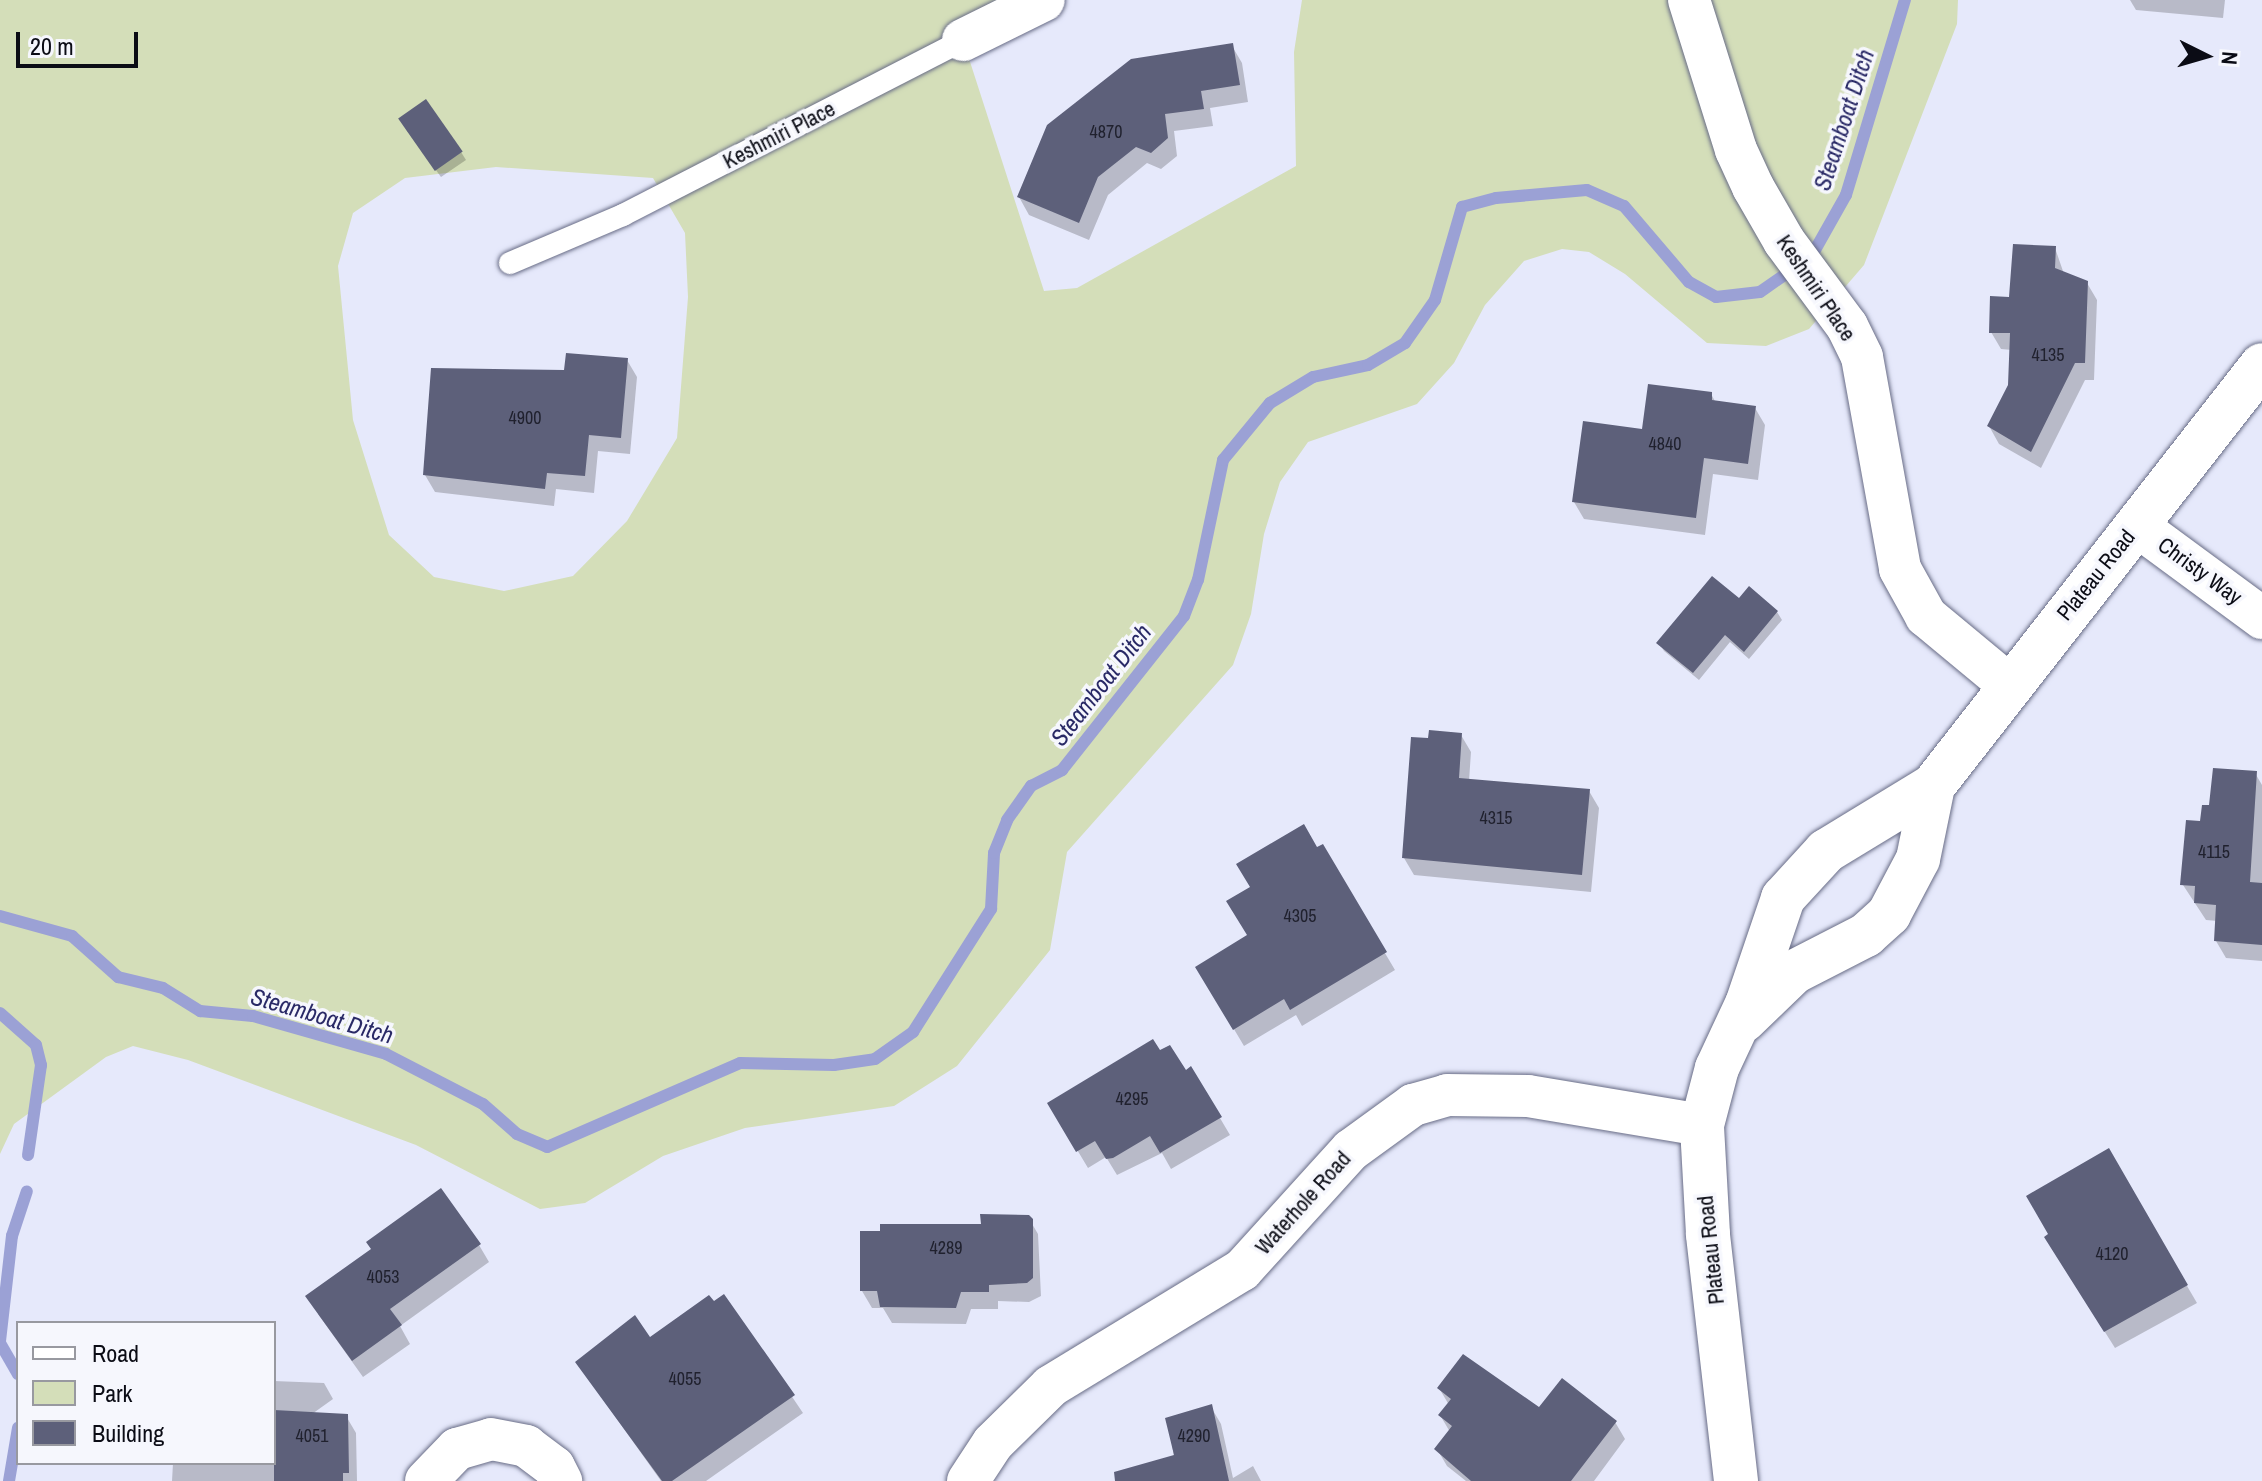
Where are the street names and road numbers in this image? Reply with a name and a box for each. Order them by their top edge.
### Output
street label: Keshmiri Place [719,95,839,175]
street label: Keshmiri Place [1771,230,1861,346]
street label: Plateau Road [2051,524,2141,626]
street label: Christy Way [2153,532,2247,610]
street label: Waterhole Road [1250,1146,1356,1260]
street label: Plateau Road [1692,1194,1730,1306]

